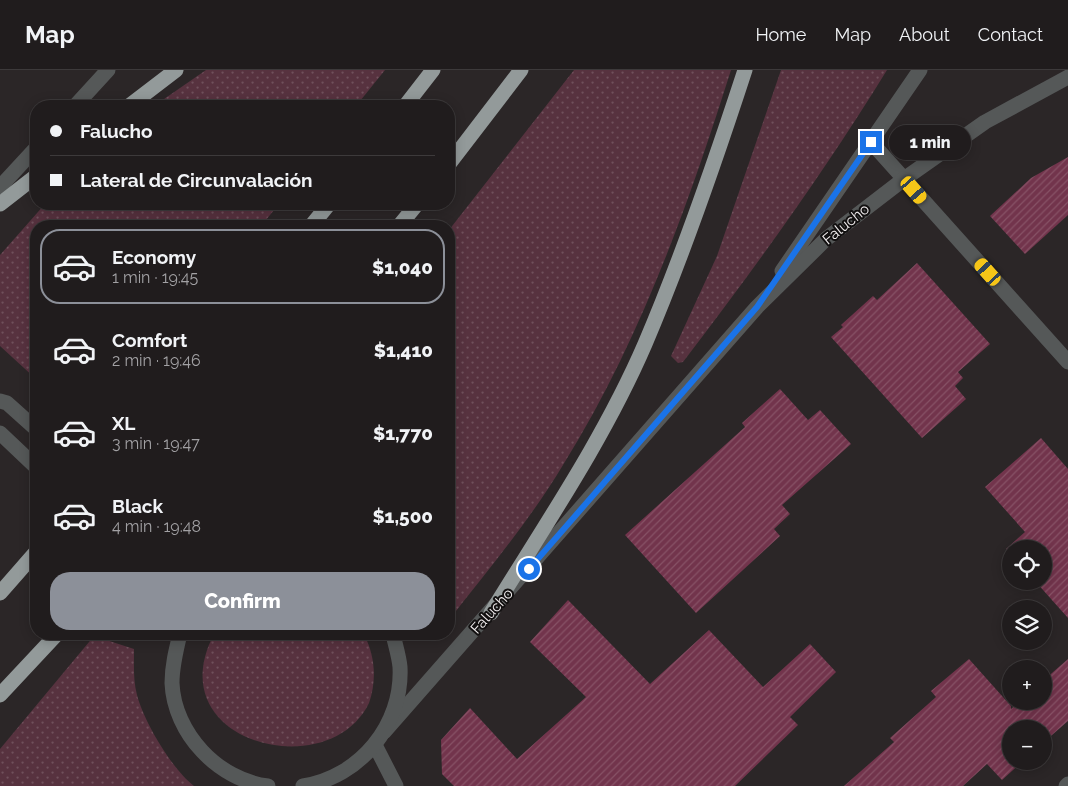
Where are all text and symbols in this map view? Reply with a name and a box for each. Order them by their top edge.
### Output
text: Map [25,20,75,49]
text: Home [755,24,806,45]
text: Map [834,24,871,45]
text: About [899,24,950,45]
text: Contact [978,24,1043,45]
text: Falucho [80,120,152,142]
callout: 1 min [888,124,971,160]
route end [860,131,882,153]
text: 1 min [909,133,951,152]
text: Lateral de Circunvalación [80,169,312,191]
car [898,174,929,206]
street label: Falucho [819,200,873,248]
icon: car [52,244,97,289]
text: Economy [112,246,196,268]
text: $1,040 [372,256,433,278]
car [972,256,1003,288]
text: 1 min · 19:45 [112,268,198,287]
icon: car [52,327,97,372]
text: Comfort [112,329,187,351]
text: $1,410 [374,339,433,361]
text: 2 min · 19:46 [112,351,201,370]
icon: car [52,410,97,455]
text: XL [112,412,135,434]
text: $1,770 [373,422,433,444]
text: 3 min · 19:47 [112,434,200,453]
icon: car [52,493,97,538]
text: Black [112,495,163,517]
text: $1,500 [372,505,433,527]
text: 4 min · 19:48 [112,517,201,536]
map controls [1002,540,1052,770]
button: locate [1002,540,1052,590]
route start [518,558,540,580]
button: Confirm [50,572,435,630]
street label: Falucho [467,585,517,637]
button: layers [1002,600,1052,650]
button: + [1002,660,1052,710]
button: − [1002,720,1052,770]

